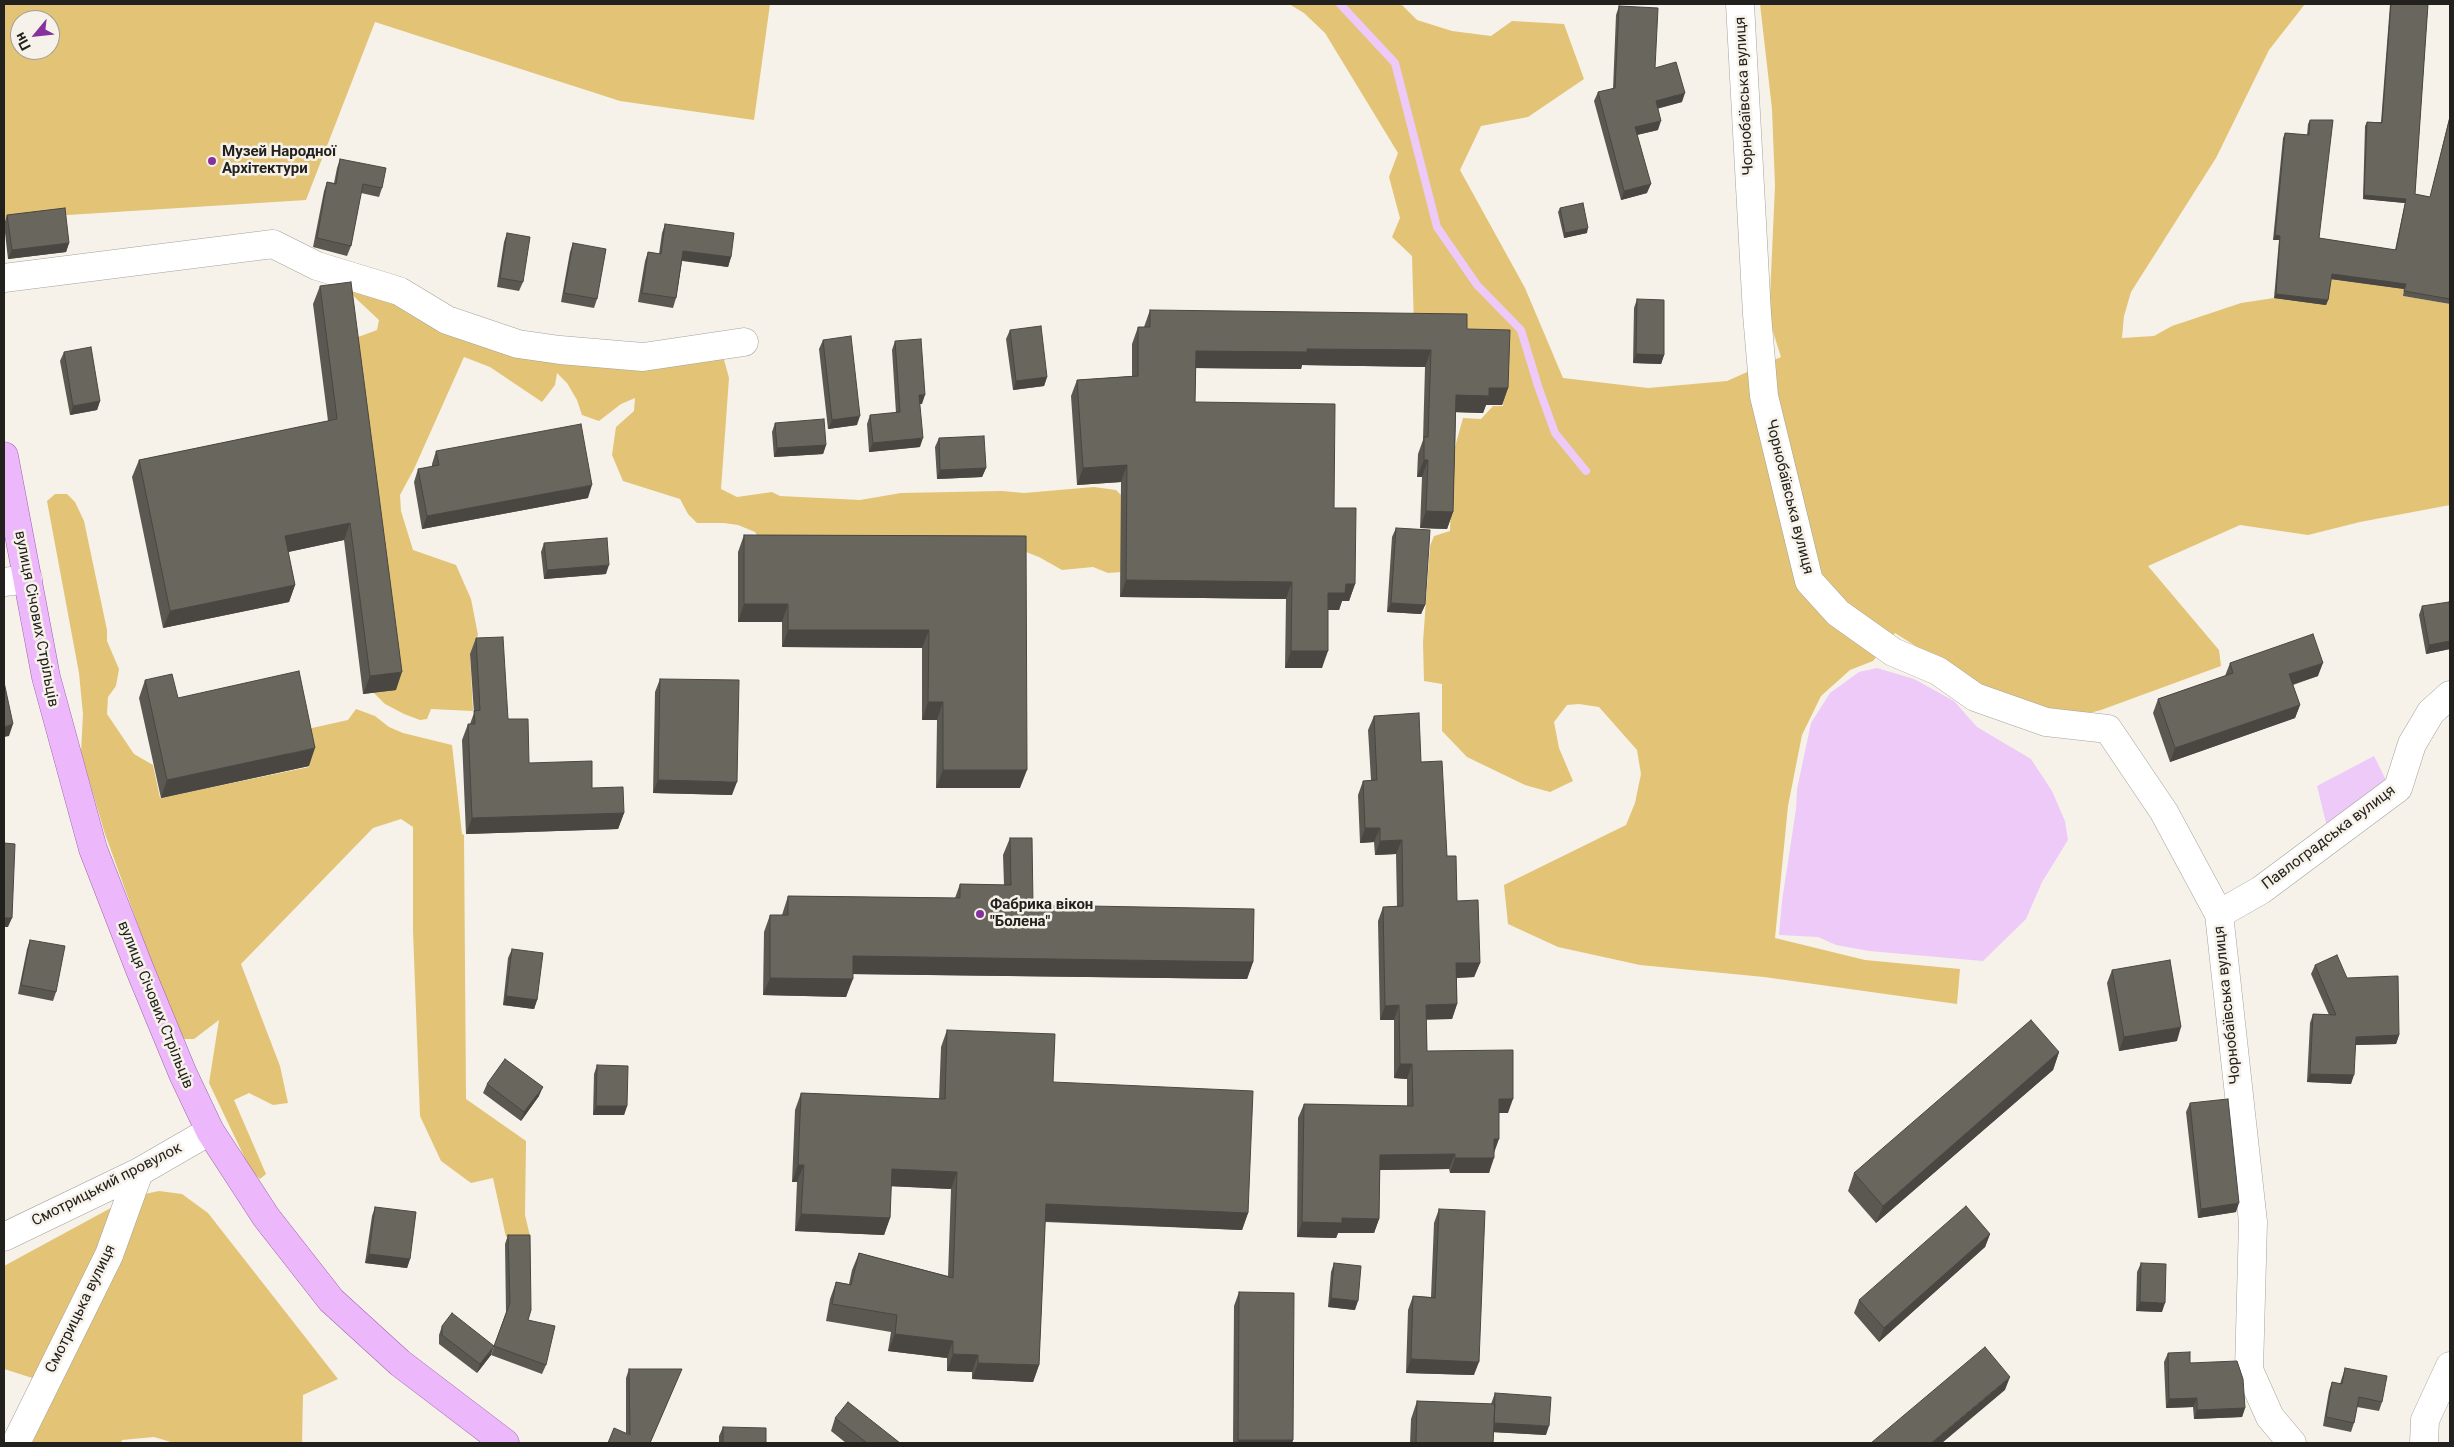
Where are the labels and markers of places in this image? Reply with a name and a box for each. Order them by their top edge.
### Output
place label: Музей Народної Архітектури [222,143,336,178]
marker: Музей Народної Архітектури [206,155,218,167]
place label: Фабрика вікон "Болена" [990,896,1093,931]
marker: Фабрика вікон "Болена" [974,908,986,920]

